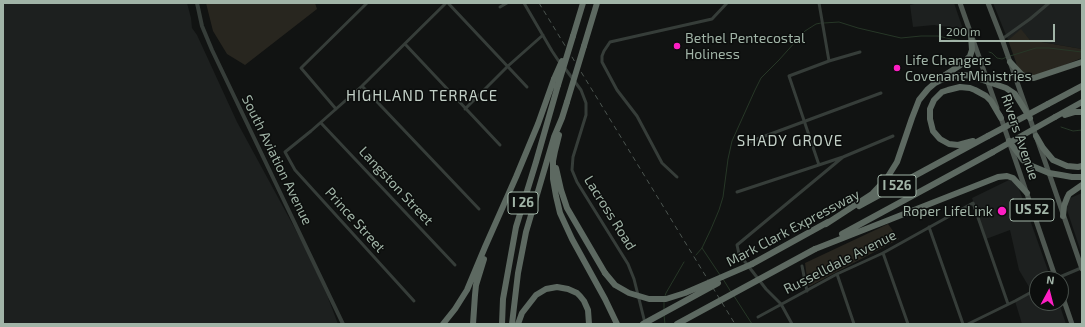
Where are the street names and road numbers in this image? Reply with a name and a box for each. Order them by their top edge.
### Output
street label: South Aviation Avenue [238,92,316,228]
street label: Rivers Avenue [997,92,1043,182]
street label: Langston Street [355,143,437,229]
street label: Lacross Road [580,173,640,253]
road number: I 526 [878,175,916,197]
street label: Prince Street [321,184,389,256]
street label: Mark Clark Expressway [723,186,863,270]
road number: I 26 [508,192,538,214]
road number: US 52 [1010,199,1054,221]
street label: Russelldale Avenue [781,226,899,298]

